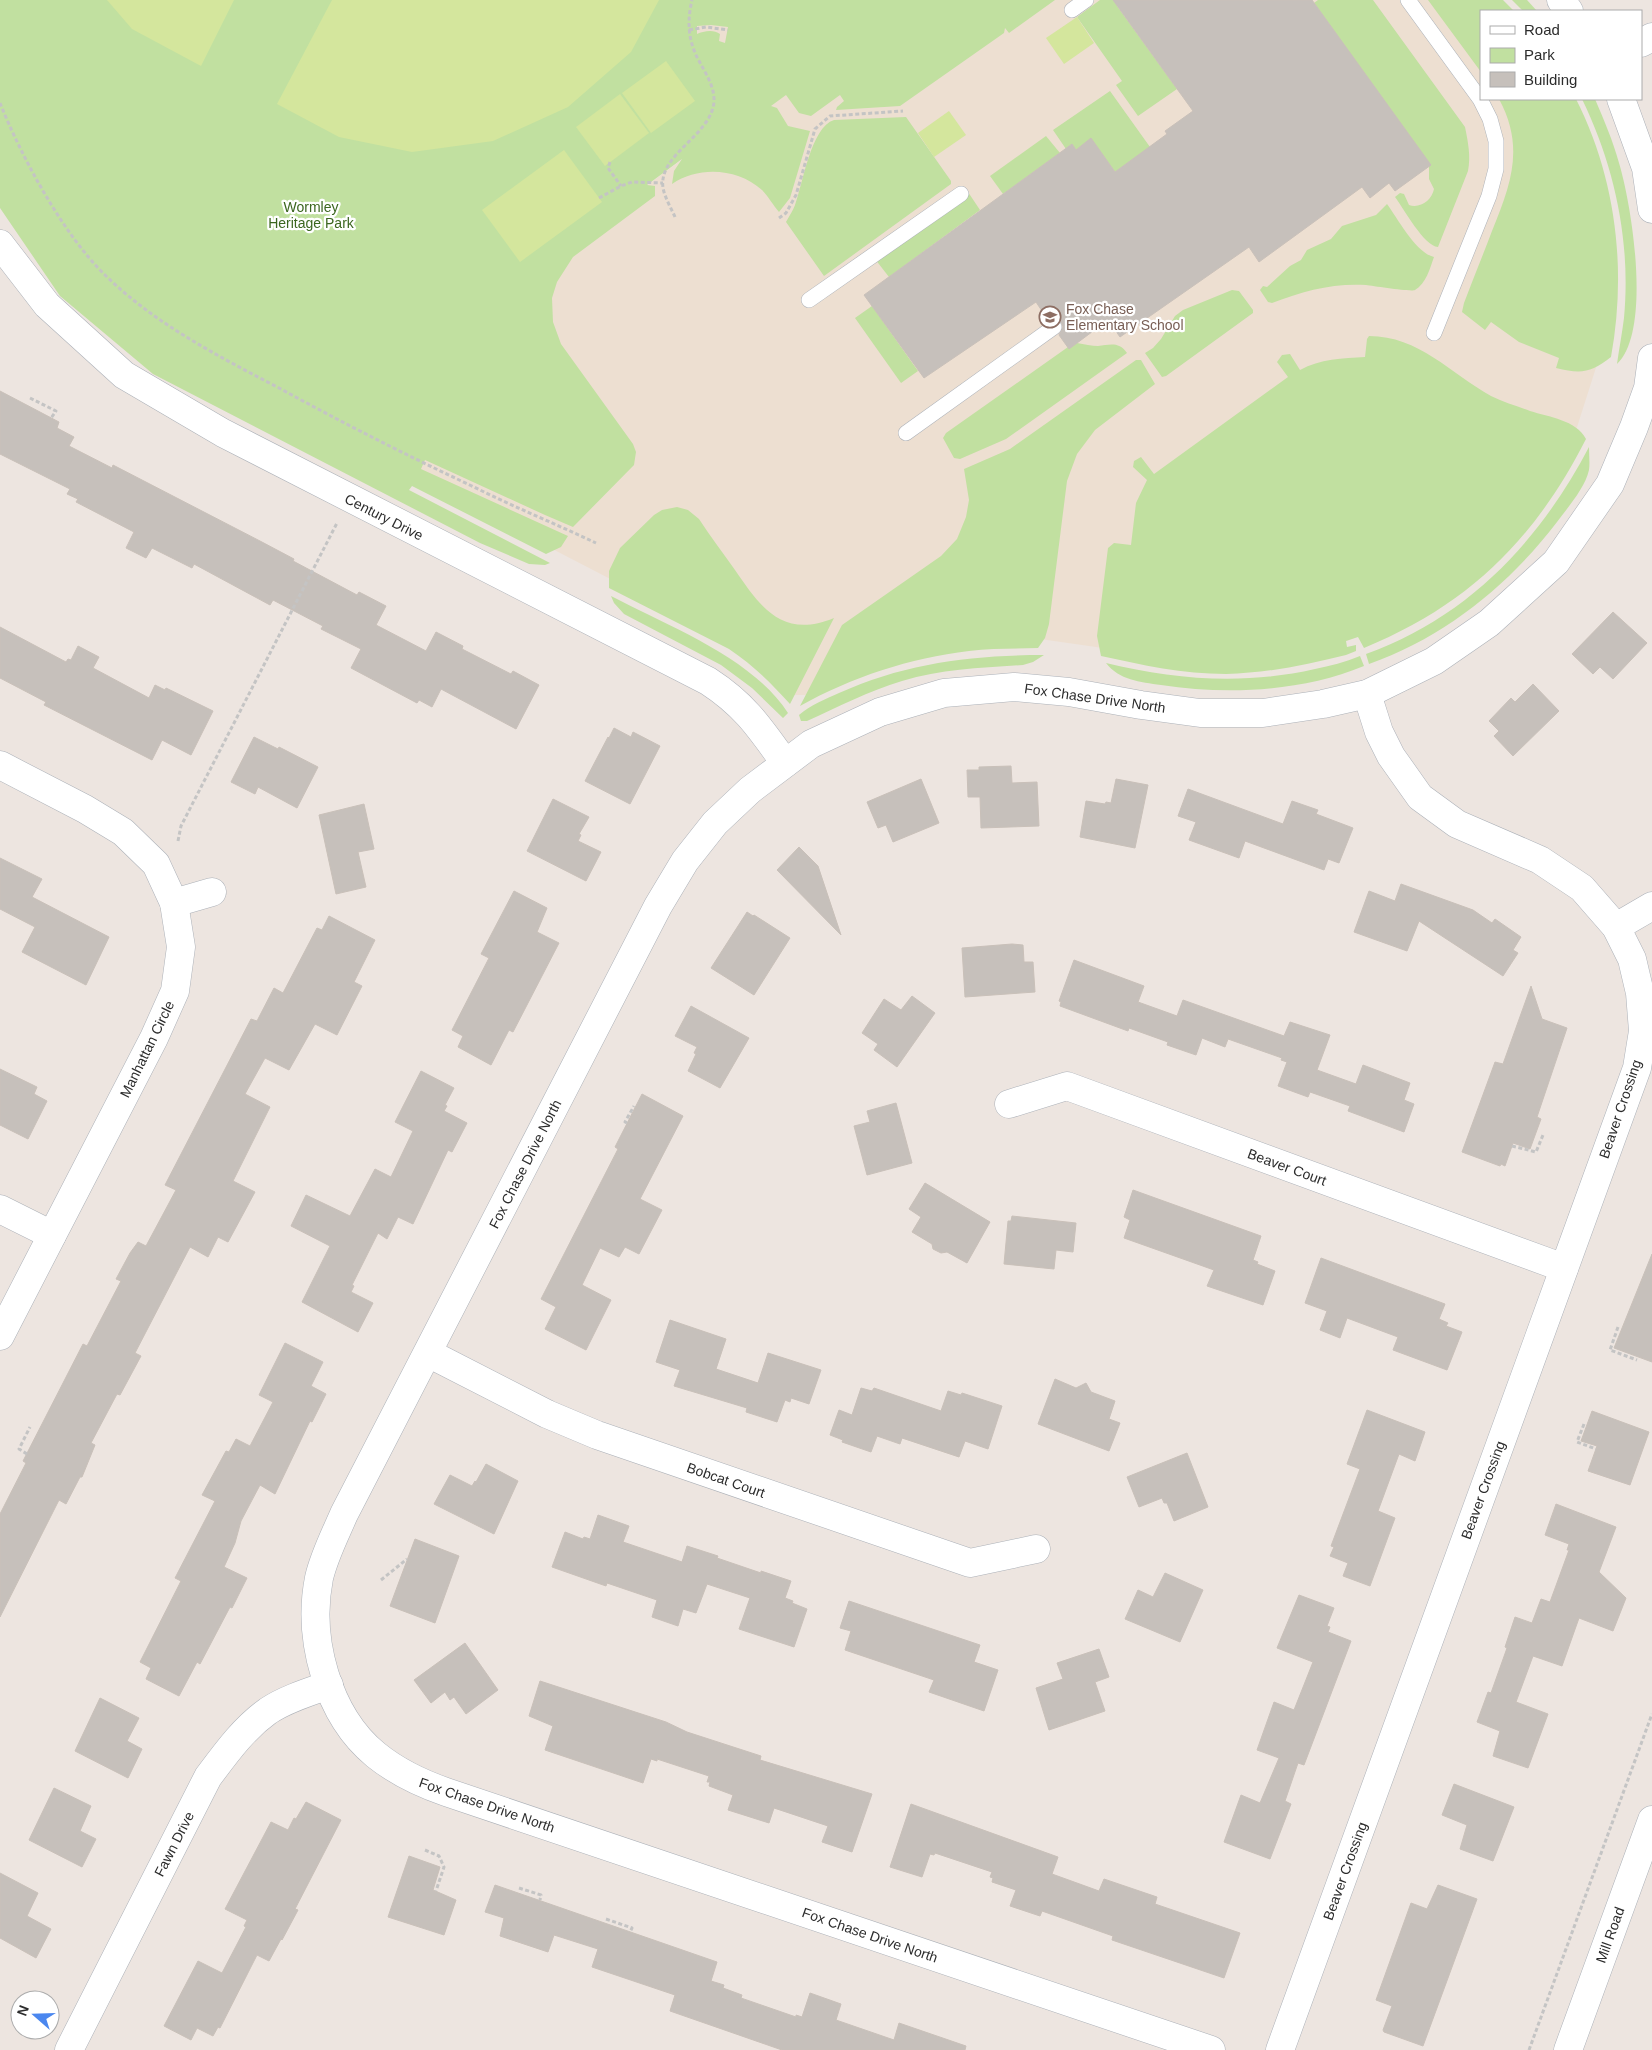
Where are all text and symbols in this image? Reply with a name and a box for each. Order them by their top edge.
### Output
legend [1480,10,1642,100]
text: Road [1524,21,1560,38]
text: Park [1524,46,1555,63]
text: Building [1524,71,1577,88]
park label: Wormley Heritage Park [268,199,355,231]
place label: Fox Chase Elementary School [1066,301,1184,333]
school or university icon: Fox Chase Elementary School [1038,305,1062,329]
street label: Century Drive [342,490,426,544]
street label: Fox Chase Drive North [1023,680,1167,716]
street label: Manhattan Circle [117,998,177,1100]
street label: Beaver Crossing [1596,1057,1644,1161]
street label: Fox Chase Drive North [486,1097,564,1231]
street label: Beaver Court [1246,1145,1329,1189]
street label: Beaver Crossing [1458,1439,1508,1541]
street label: Bobcat Court [685,1459,767,1501]
street label: Fox Chase Drive North [417,1774,557,1836]
street label: Fawn Drive [151,1809,197,1879]
street label: Beaver Crossing [1320,1820,1370,1922]
street label: Fox Chase Drive North [800,1904,940,1966]
street label: Mill Road [1593,1905,1627,1965]
north arrow [10,1990,60,2040]
text: N [14,2003,32,2018]

